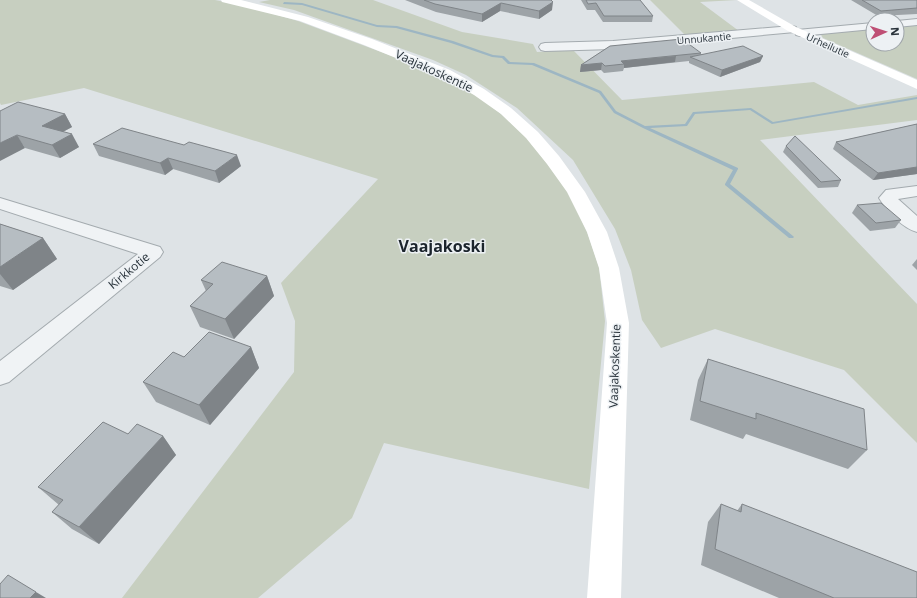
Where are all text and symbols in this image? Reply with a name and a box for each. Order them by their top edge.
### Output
north arrow [865,12,905,52]
text: N [888,27,903,36]
street label: Unnukantie [676,29,732,47]
street label: Urheilutie [804,29,852,61]
street label: Vaajakoskentie [393,45,476,96]
district label: Vaajakoski [399,235,485,257]
street label: Kirkkotie [104,248,153,293]
street label: Vaajakoskentie [605,324,624,408]

